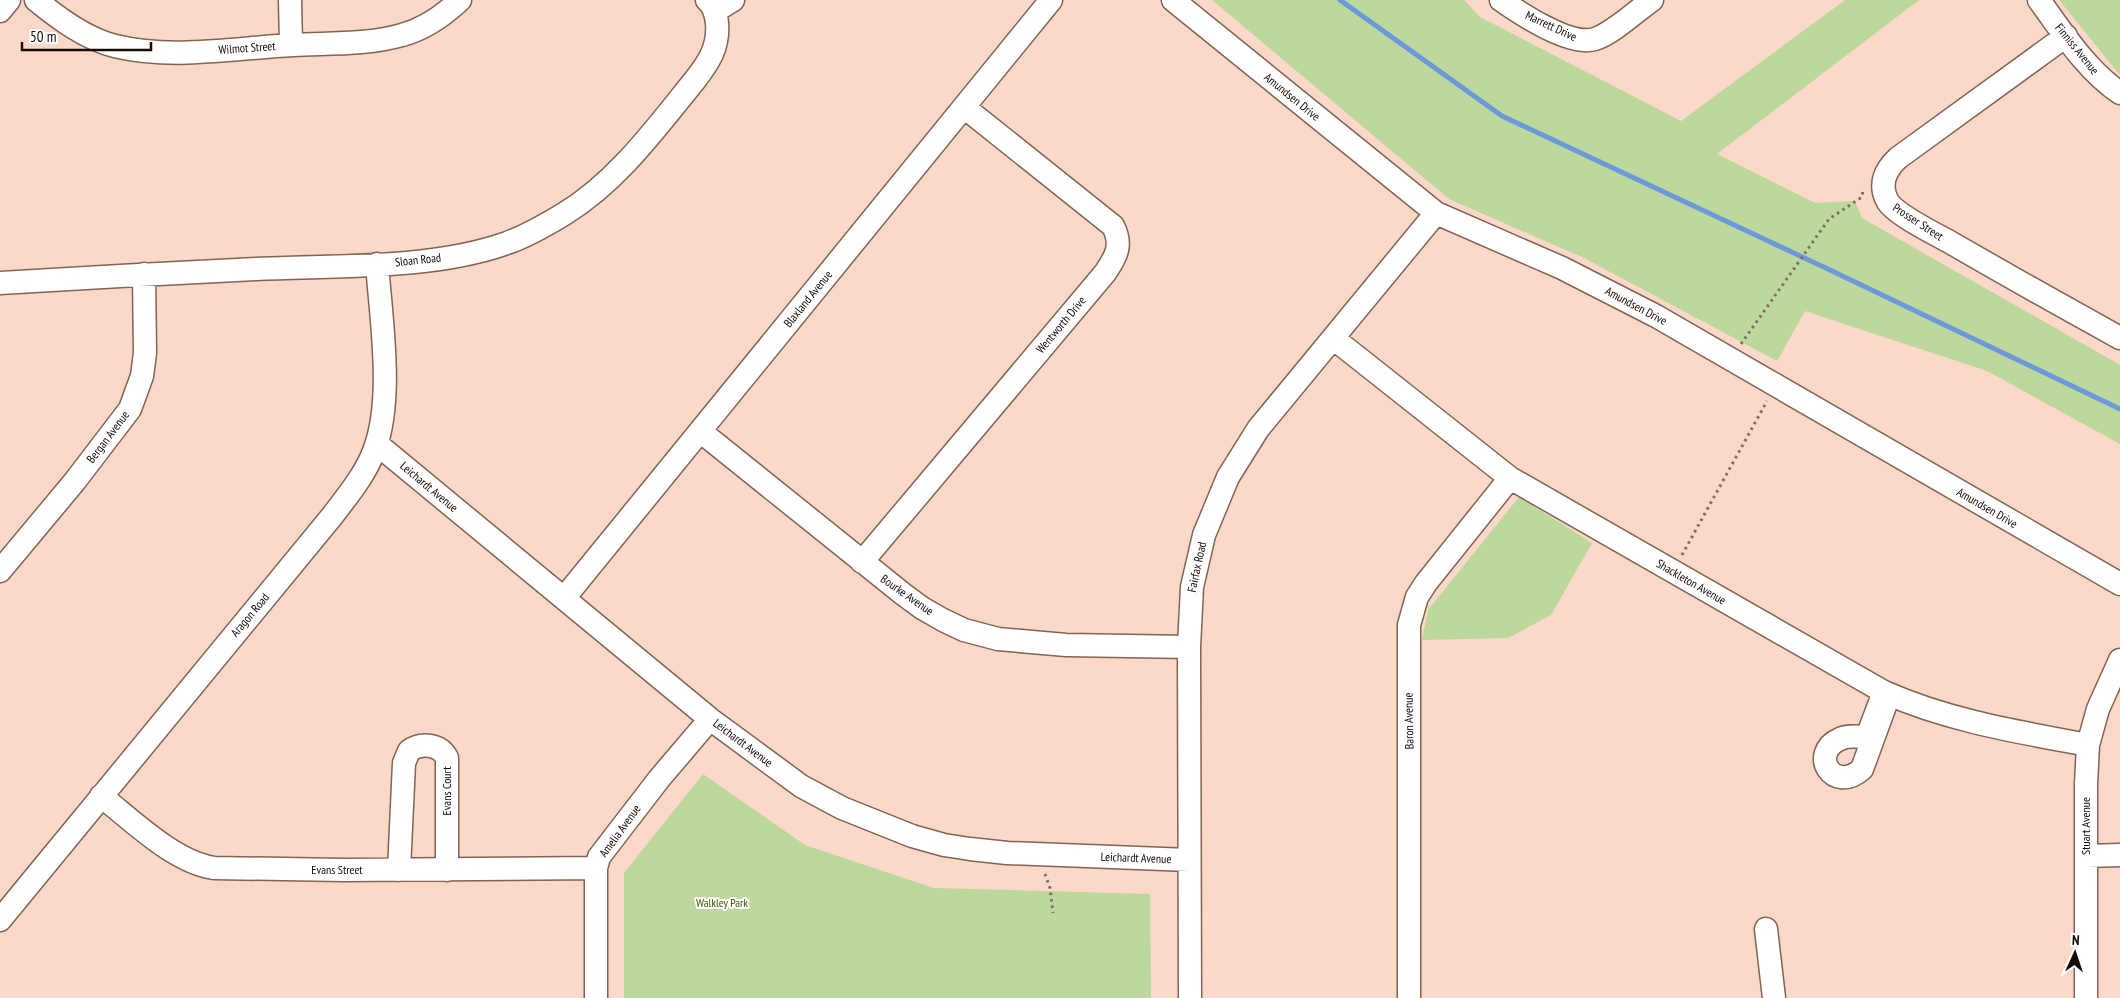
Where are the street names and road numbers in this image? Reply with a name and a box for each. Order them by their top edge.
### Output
street label: Marrett Drive [1523,7,1579,44]
street label: Finniss Avenue [2052,20,2103,77]
street label: Wilmot Street [218,38,277,57]
street label: Amundsen Drive [1261,69,1323,124]
street label: Prosser Street [1890,200,1947,244]
street label: Sloan Road [394,250,442,269]
street label: Blaxland Avenue [780,267,835,330]
street label: Amundsen Drive [1603,283,1670,328]
street label: Wentworth Drive [1032,293,1089,356]
street label: Bergan Avenue [83,408,132,466]
street label: Leichardt Avenue [397,458,461,515]
street label: Amundsen Drive [1954,484,2020,531]
street label: Fairfax Road [1184,540,1209,594]
street label: Shackleton Avenue [1654,556,1729,608]
street label: Bourke Avenue [878,571,937,618]
street label: Aragon Road [227,590,272,640]
street label: Baron Avenue [1401,692,1416,750]
street label: Leichardt Avenue [711,715,776,770]
street label: Evans Court [439,766,454,815]
street label: Stuart Avenue [2078,797,2093,855]
street label: Amelia Avenue [596,802,644,860]
street label: Leichardt Avenue [1100,849,1172,866]
street label: Evans Street [311,862,363,877]

